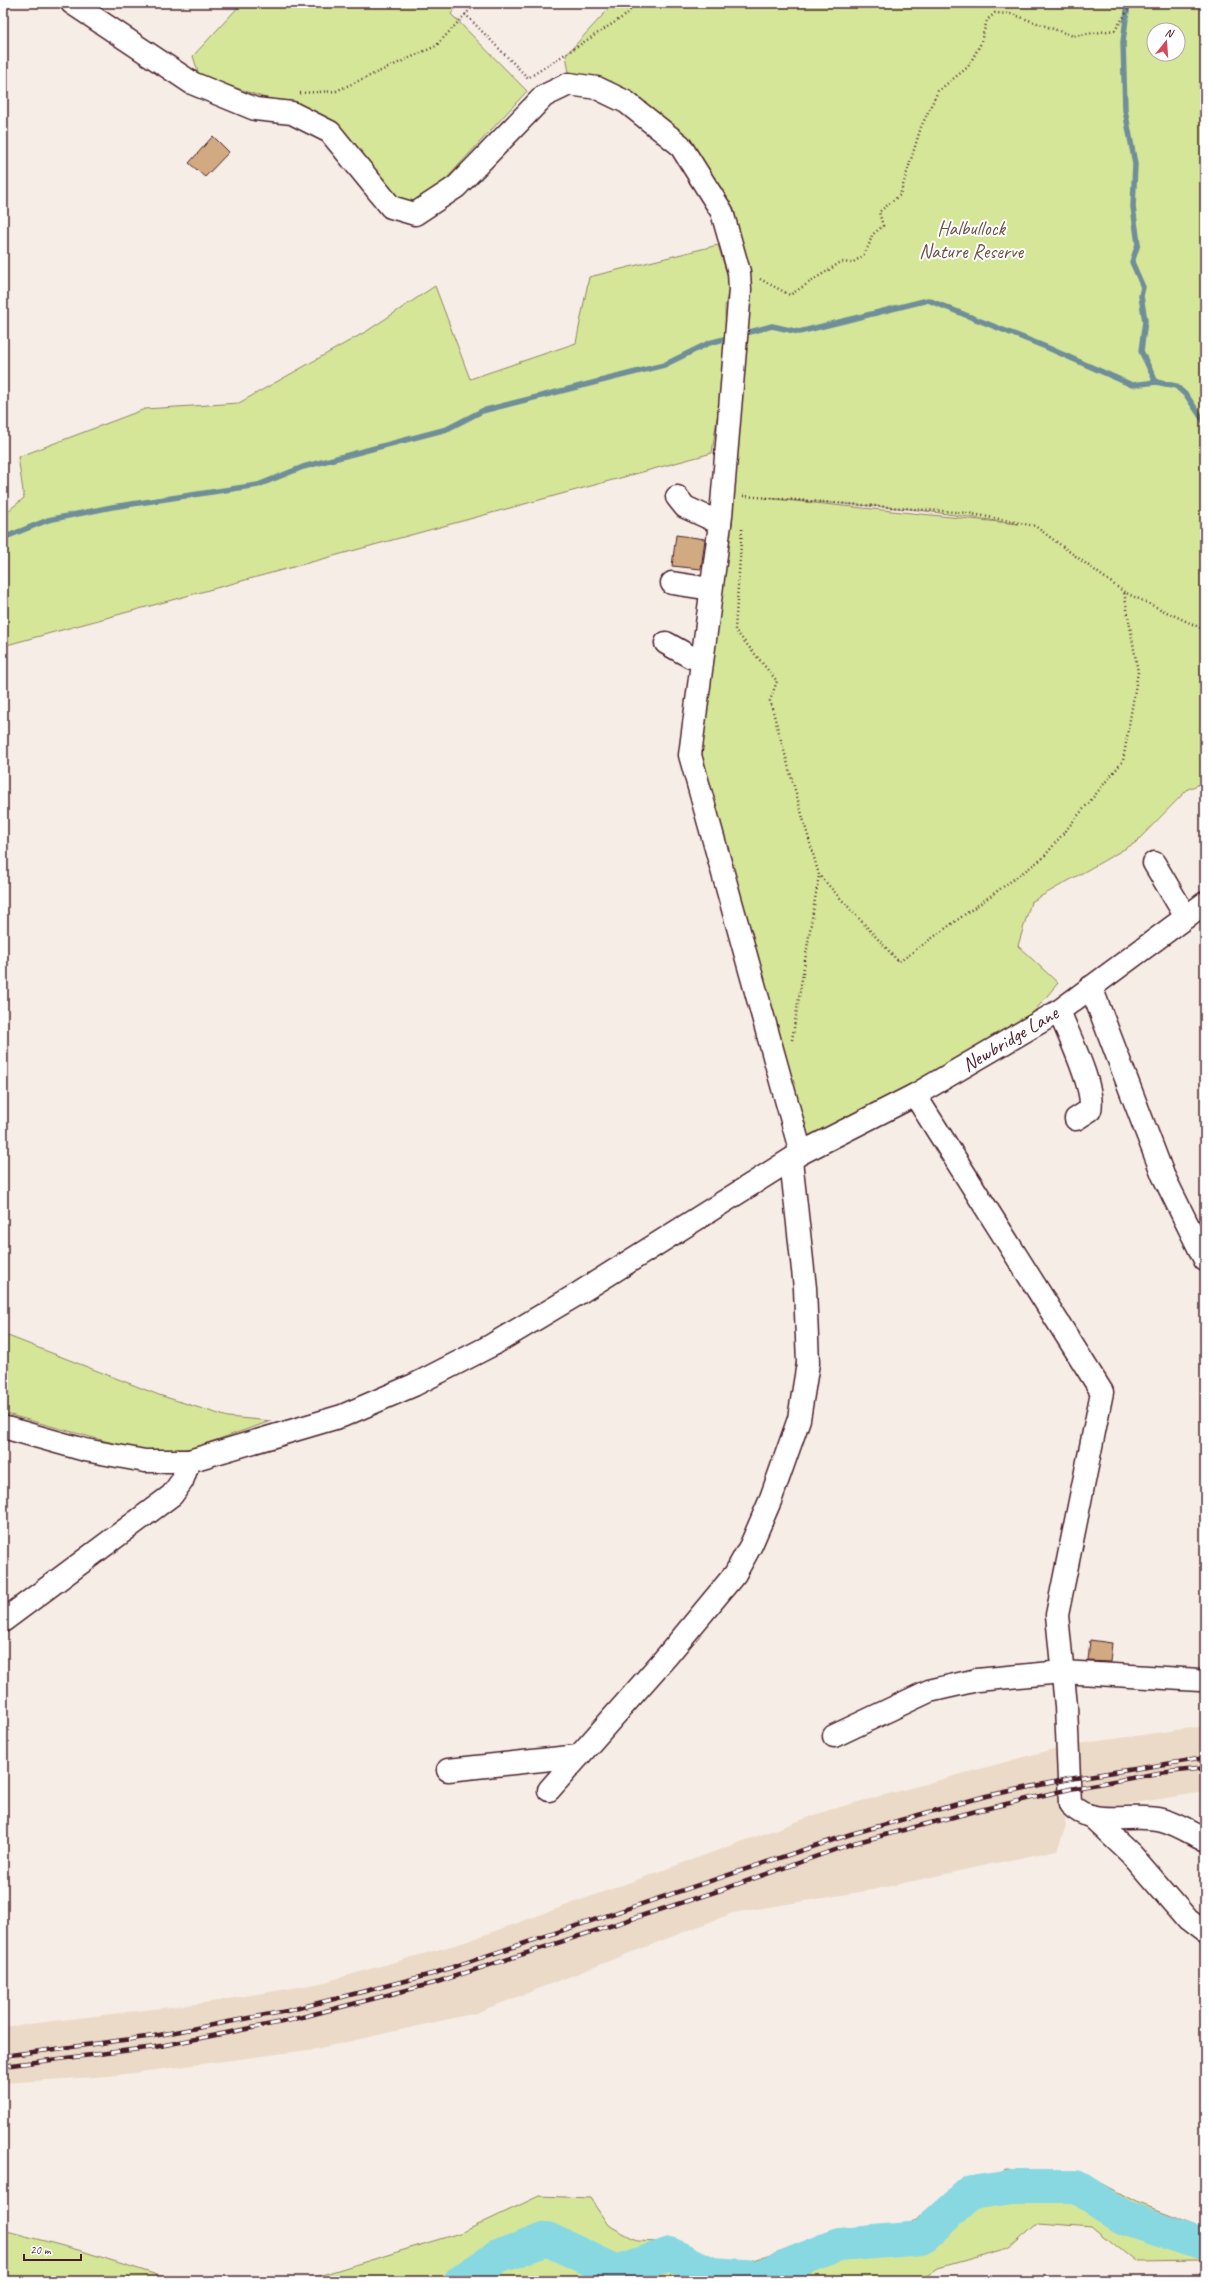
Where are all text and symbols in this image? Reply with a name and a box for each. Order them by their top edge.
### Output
north arrow [1146,22,1186,62]
text: N [1164,25,1176,41]
park label: Halbullock Nature Reserve [919,216,1024,264]
street label: Newbridge Lane [957,1000,1064,1077]
scale bar [24,2236,81,2262]
text: 20 m [30,2242,52,2258]

